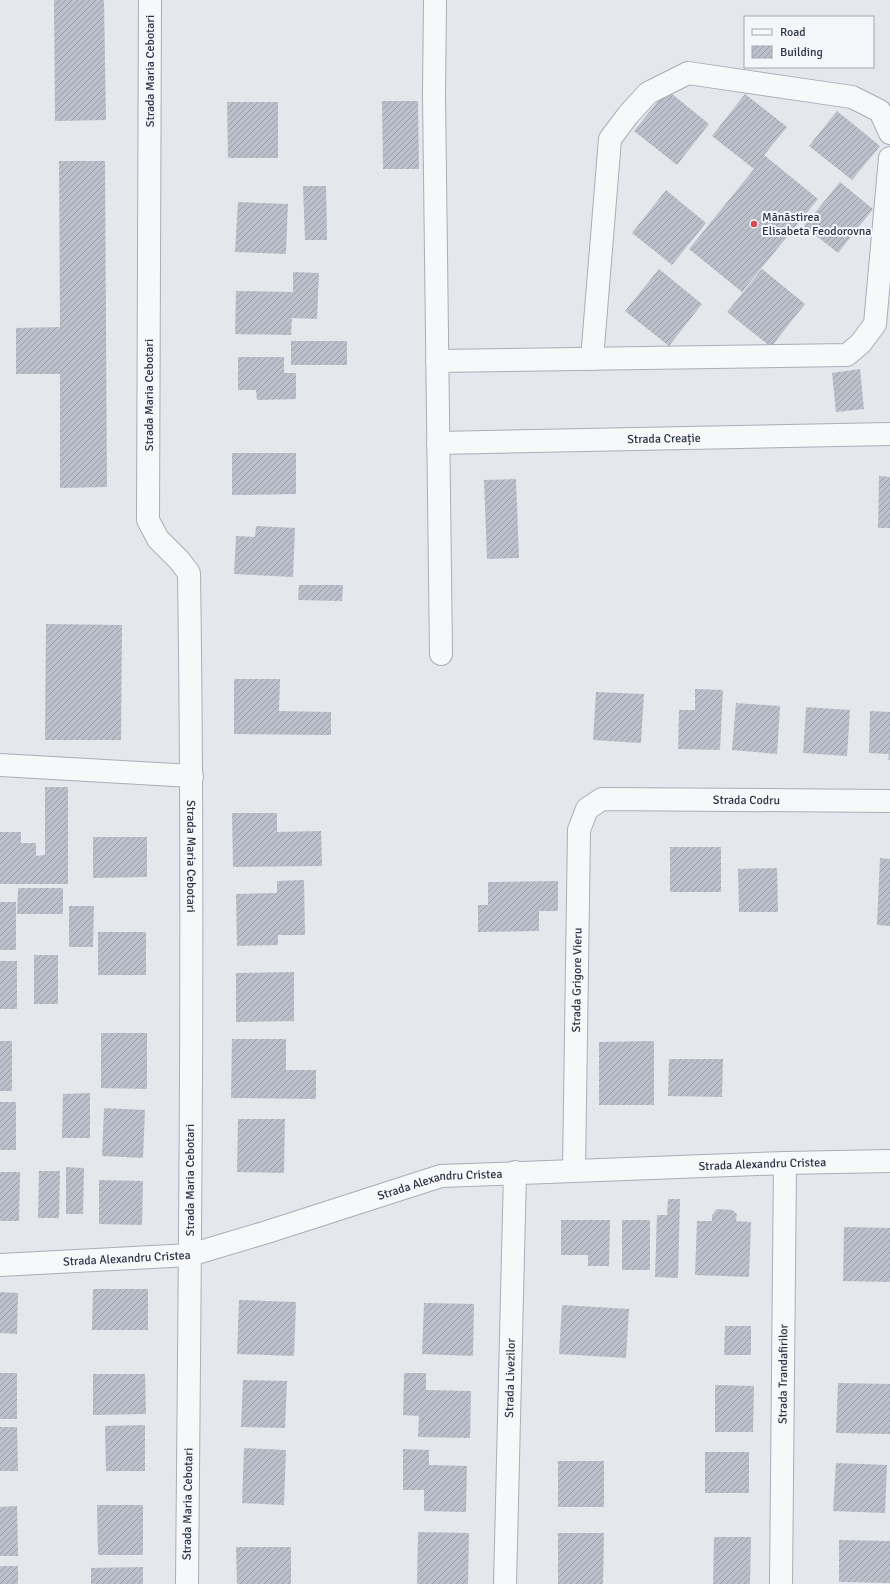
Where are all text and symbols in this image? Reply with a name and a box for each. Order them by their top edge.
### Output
street label: Strada Maria Cebotari [143,15,158,127]
legend [744,16,874,68]
text: Road [780,25,806,40]
text: Building [780,45,823,60]
place label: Mănăstirea Elisabeta Feodorovna [762,210,871,239]
marker: Mănăstirea Elisabeta Feodorovna [749,219,759,229]
street label: Strada Maria Cebotari [142,339,157,451]
street label: Strada Creație [627,430,701,447]
street label: Strada Codru [713,792,780,808]
street label: Strada Maria Cebotari [184,800,199,913]
street label: Strada Grigore Vieru [569,928,585,1032]
street label: Strada Maria Cebotari [183,1124,198,1236]
street label: Strada Alexandru Cristea [698,1155,826,1174]
street label: Strada Alexandru Cristea [376,1166,503,1203]
street label: Strada Alexandru Cristea [63,1247,191,1269]
street label: Strada Trandafirilor [775,1323,791,1424]
street label: Strada Livezilor [502,1338,518,1418]
street label: Strada Maria Cebotari [180,1448,196,1560]

